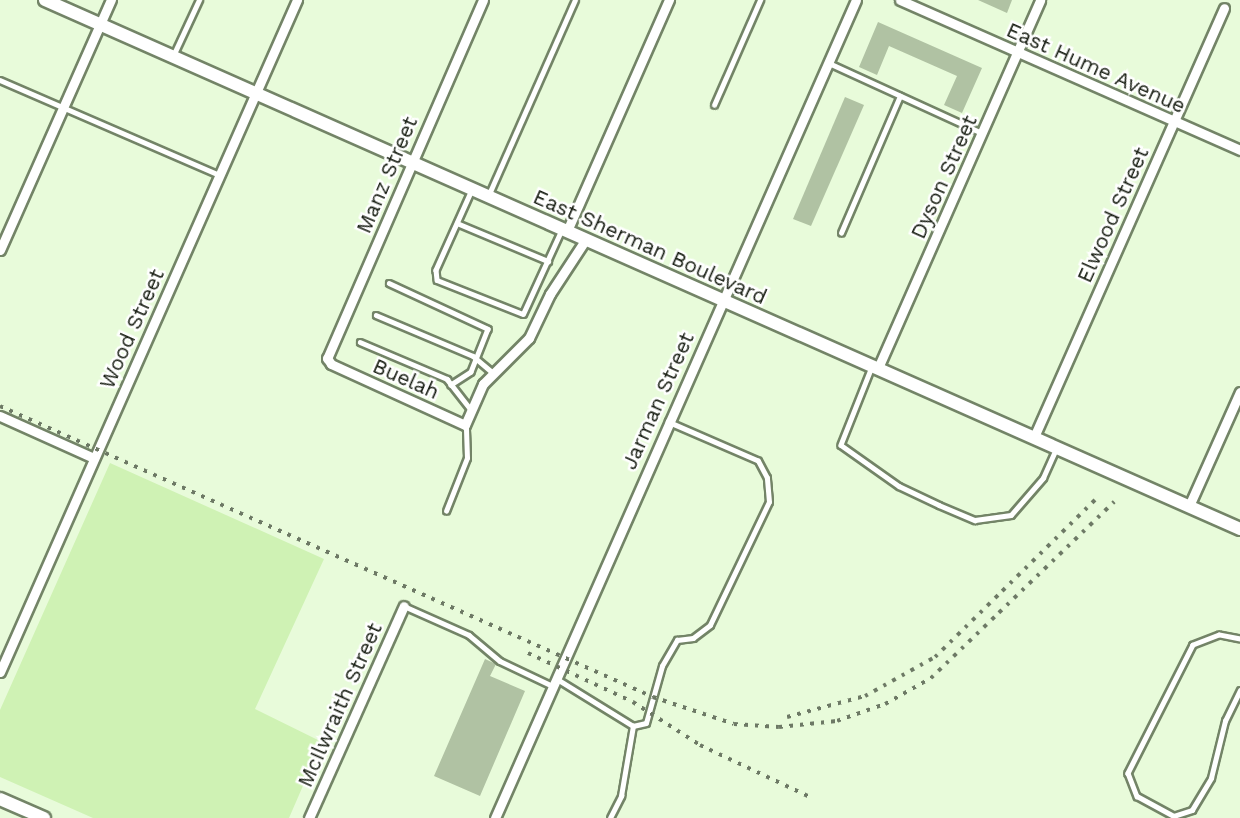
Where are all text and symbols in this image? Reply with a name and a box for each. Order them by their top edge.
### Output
street label: East Hume Avenue [1002,17,1190,119]
street label: Dyson Street [906,111,982,243]
street label: Manz Street [351,113,423,237]
street label: Elwood Street [1072,143,1154,287]
street label: East Sherman Boulevard [529,184,771,310]
street label: Wood Street [94,265,170,393]
street label: Jarman Street [617,329,699,473]
street label: Buelah [369,353,443,405]
street label: McIlwraith Street [292,619,388,791]

